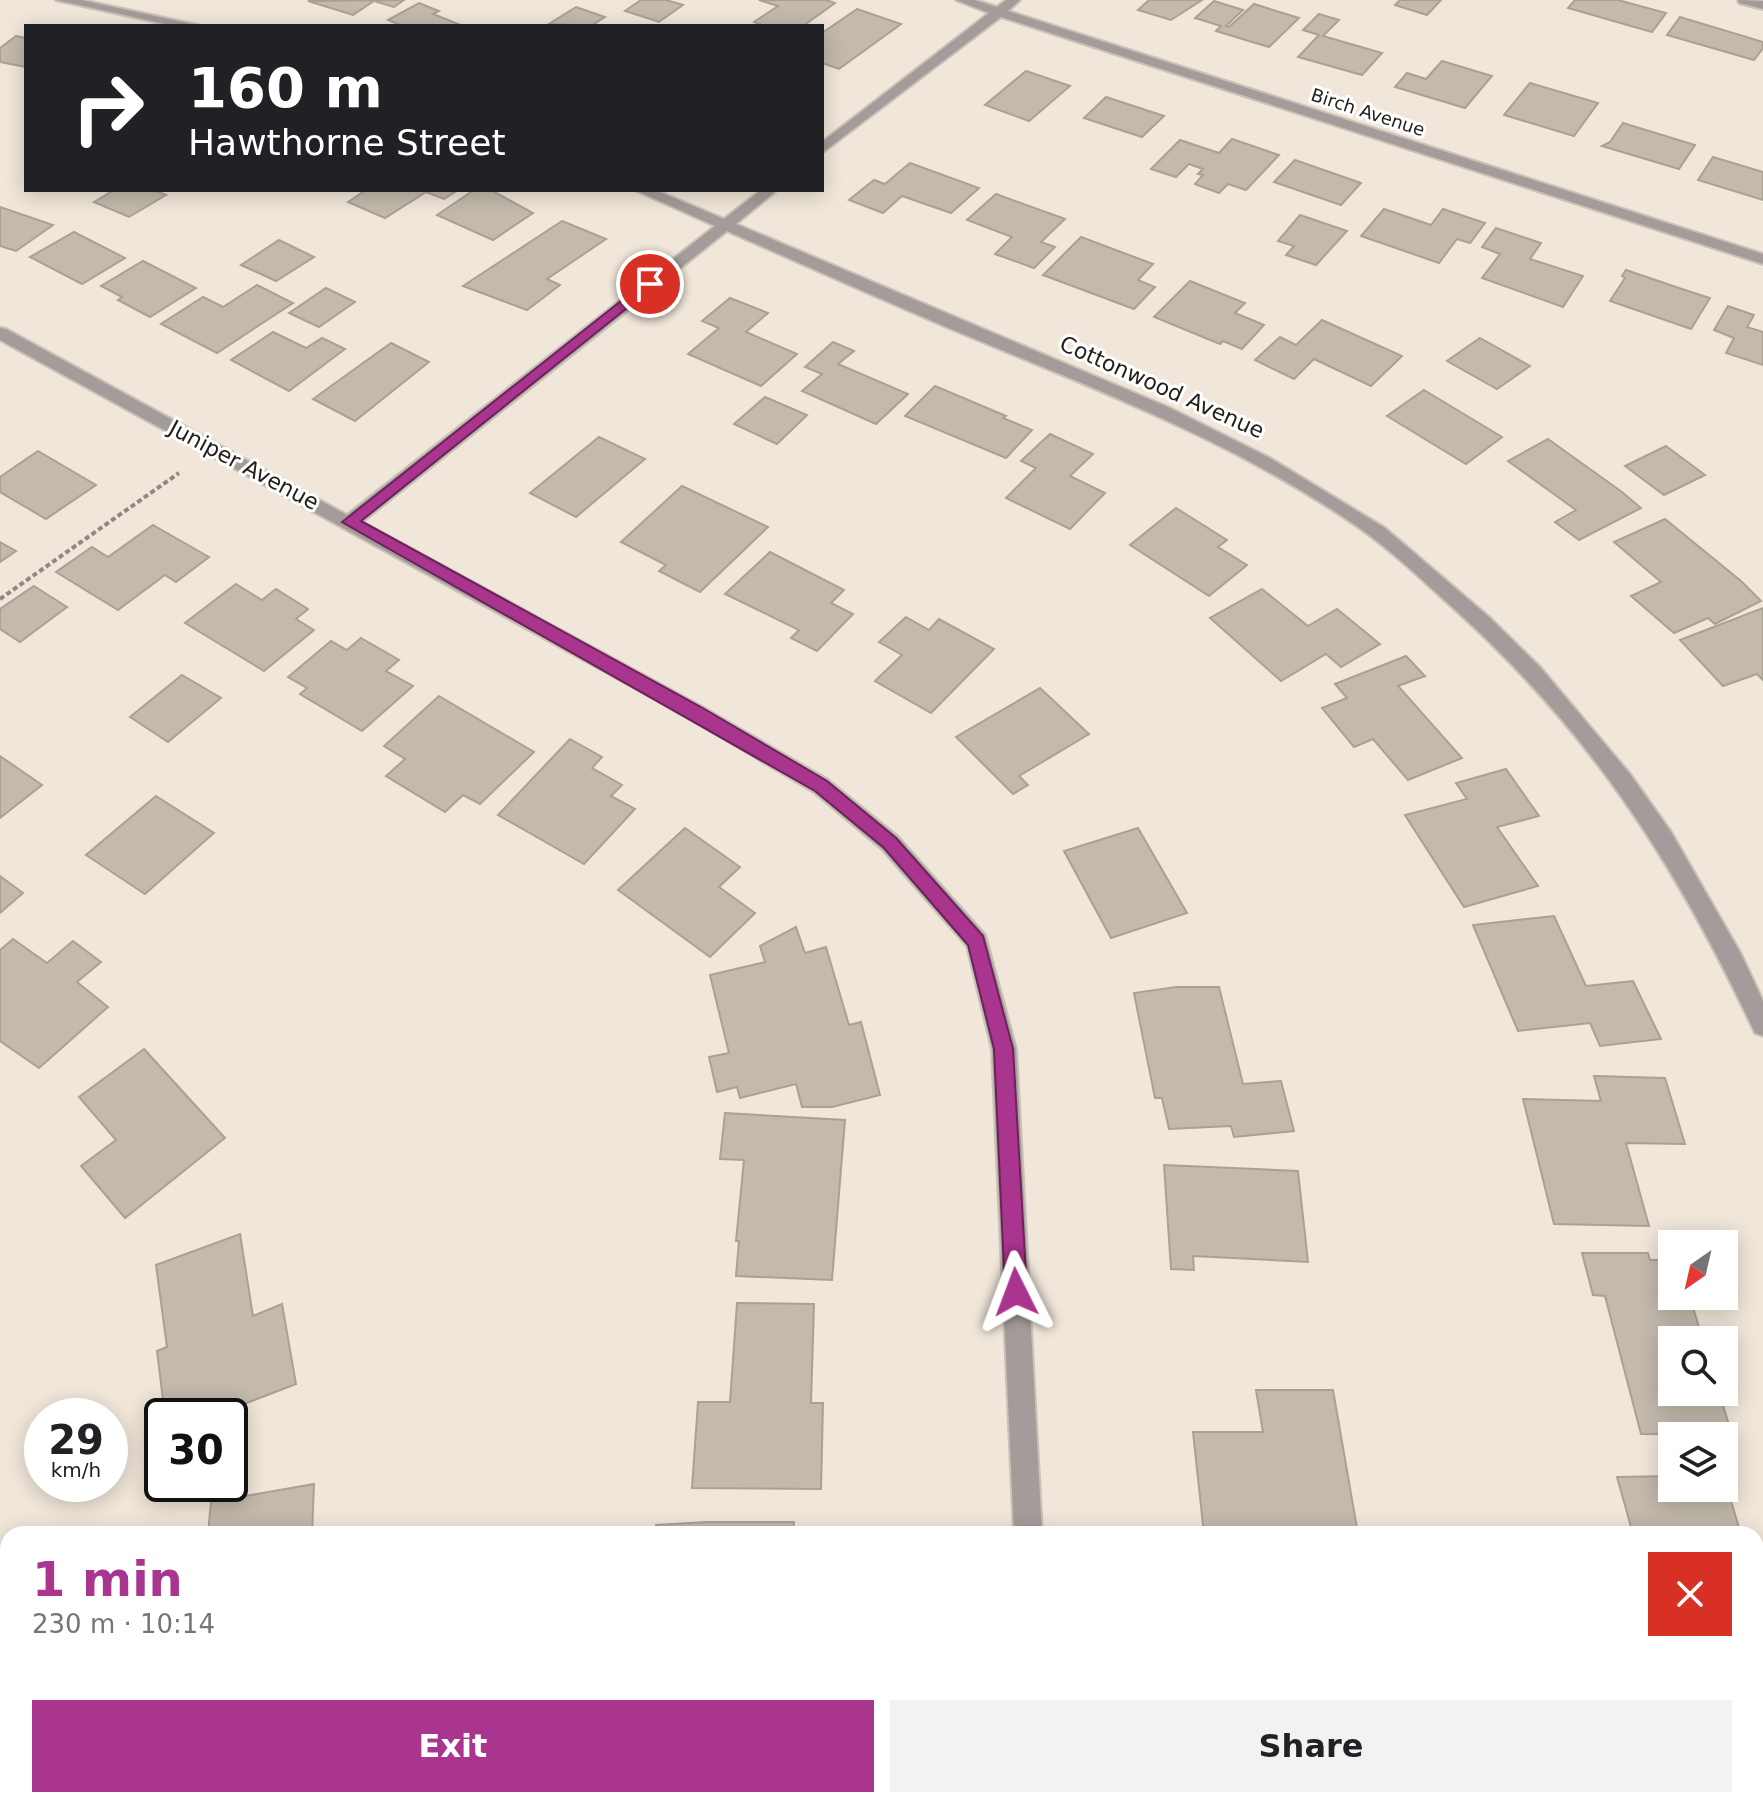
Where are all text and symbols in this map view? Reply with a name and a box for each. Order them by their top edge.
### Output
text: 160 m [188,55,383,120]
icon: right [56,56,160,160]
street label: Birch Avenue [1309,84,1427,140]
text: Hawthorne Street [188,122,506,163]
pin [616,250,684,318]
icon: arrive [628,262,672,306]
street label: Cottonwood Avenue [1056,331,1268,443]
street label: Juniper Avenue [163,414,323,515]
north arrow [1658,1230,1738,1310]
map controls [1658,1230,1738,1502]
position arrow [974,1250,1058,1334]
button: search [1658,1326,1738,1406]
speed limit sign: 30 [144,1398,248,1502]
text: 29 [48,1417,104,1463]
button: layers [1658,1422,1738,1502]
text: km/h [51,1458,101,1482]
text: 1 min [32,1551,183,1607]
button: close [1648,1552,1732,1636]
text: 230 m · 10:14 [32,1609,215,1639]
button: Exit [32,1700,874,1792]
button: Share [890,1700,1732,1792]

